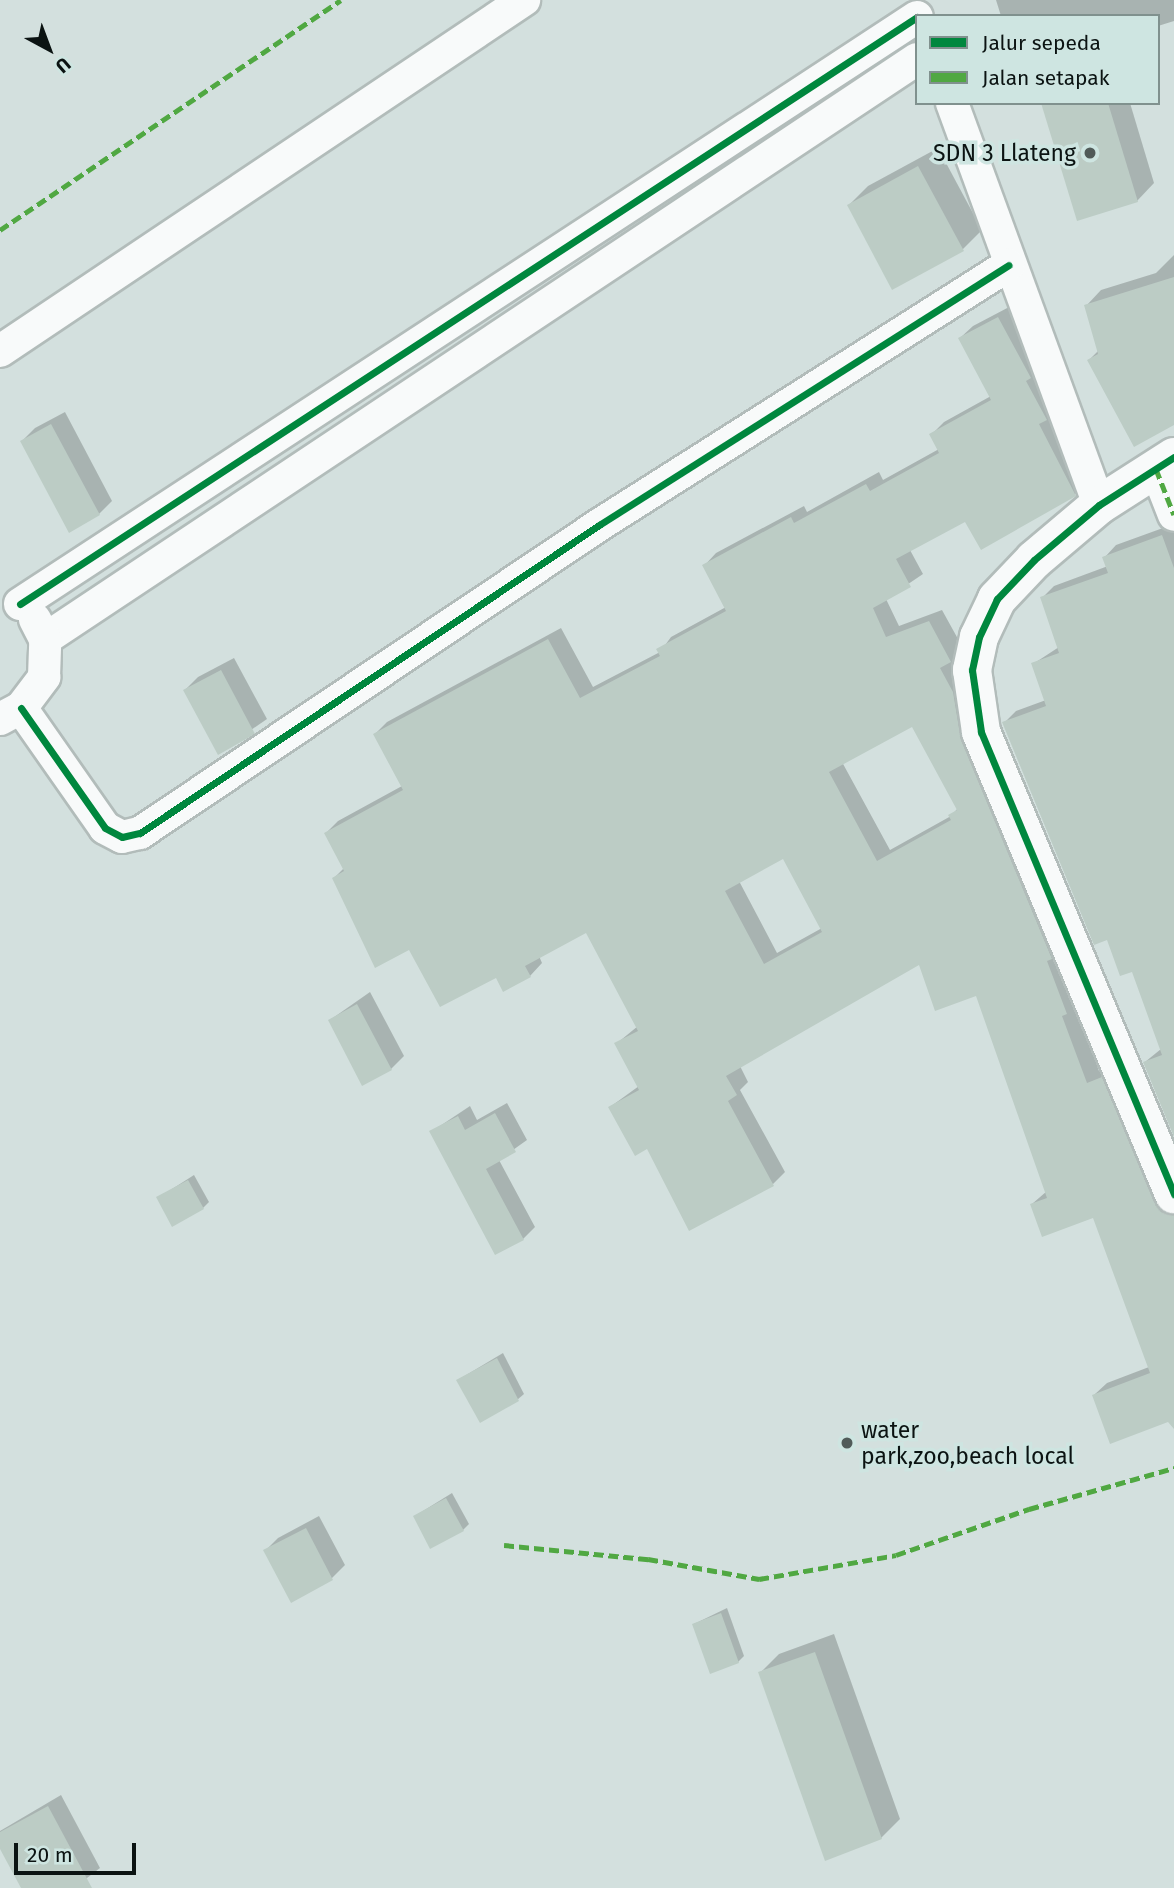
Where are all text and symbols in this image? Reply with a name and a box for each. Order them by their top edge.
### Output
north arrow [14,14,84,84]
legend [915,14,1160,105]
text: Jalur sepeda [982,30,1101,56]
text: U [51,52,75,78]
text: Jalan setapak [982,65,1110,91]
place label: SDN 3 Llateng [933,139,1076,167]
marker: SDN 3 Llateng [1082,145,1098,161]
place label: water park,zoo,beach local [861,1416,1074,1470]
marker: water park,zoo,beach local [839,1435,855,1451]
scale bar [18,1828,140,1872]
text: 20 m [27,1842,73,1868]

